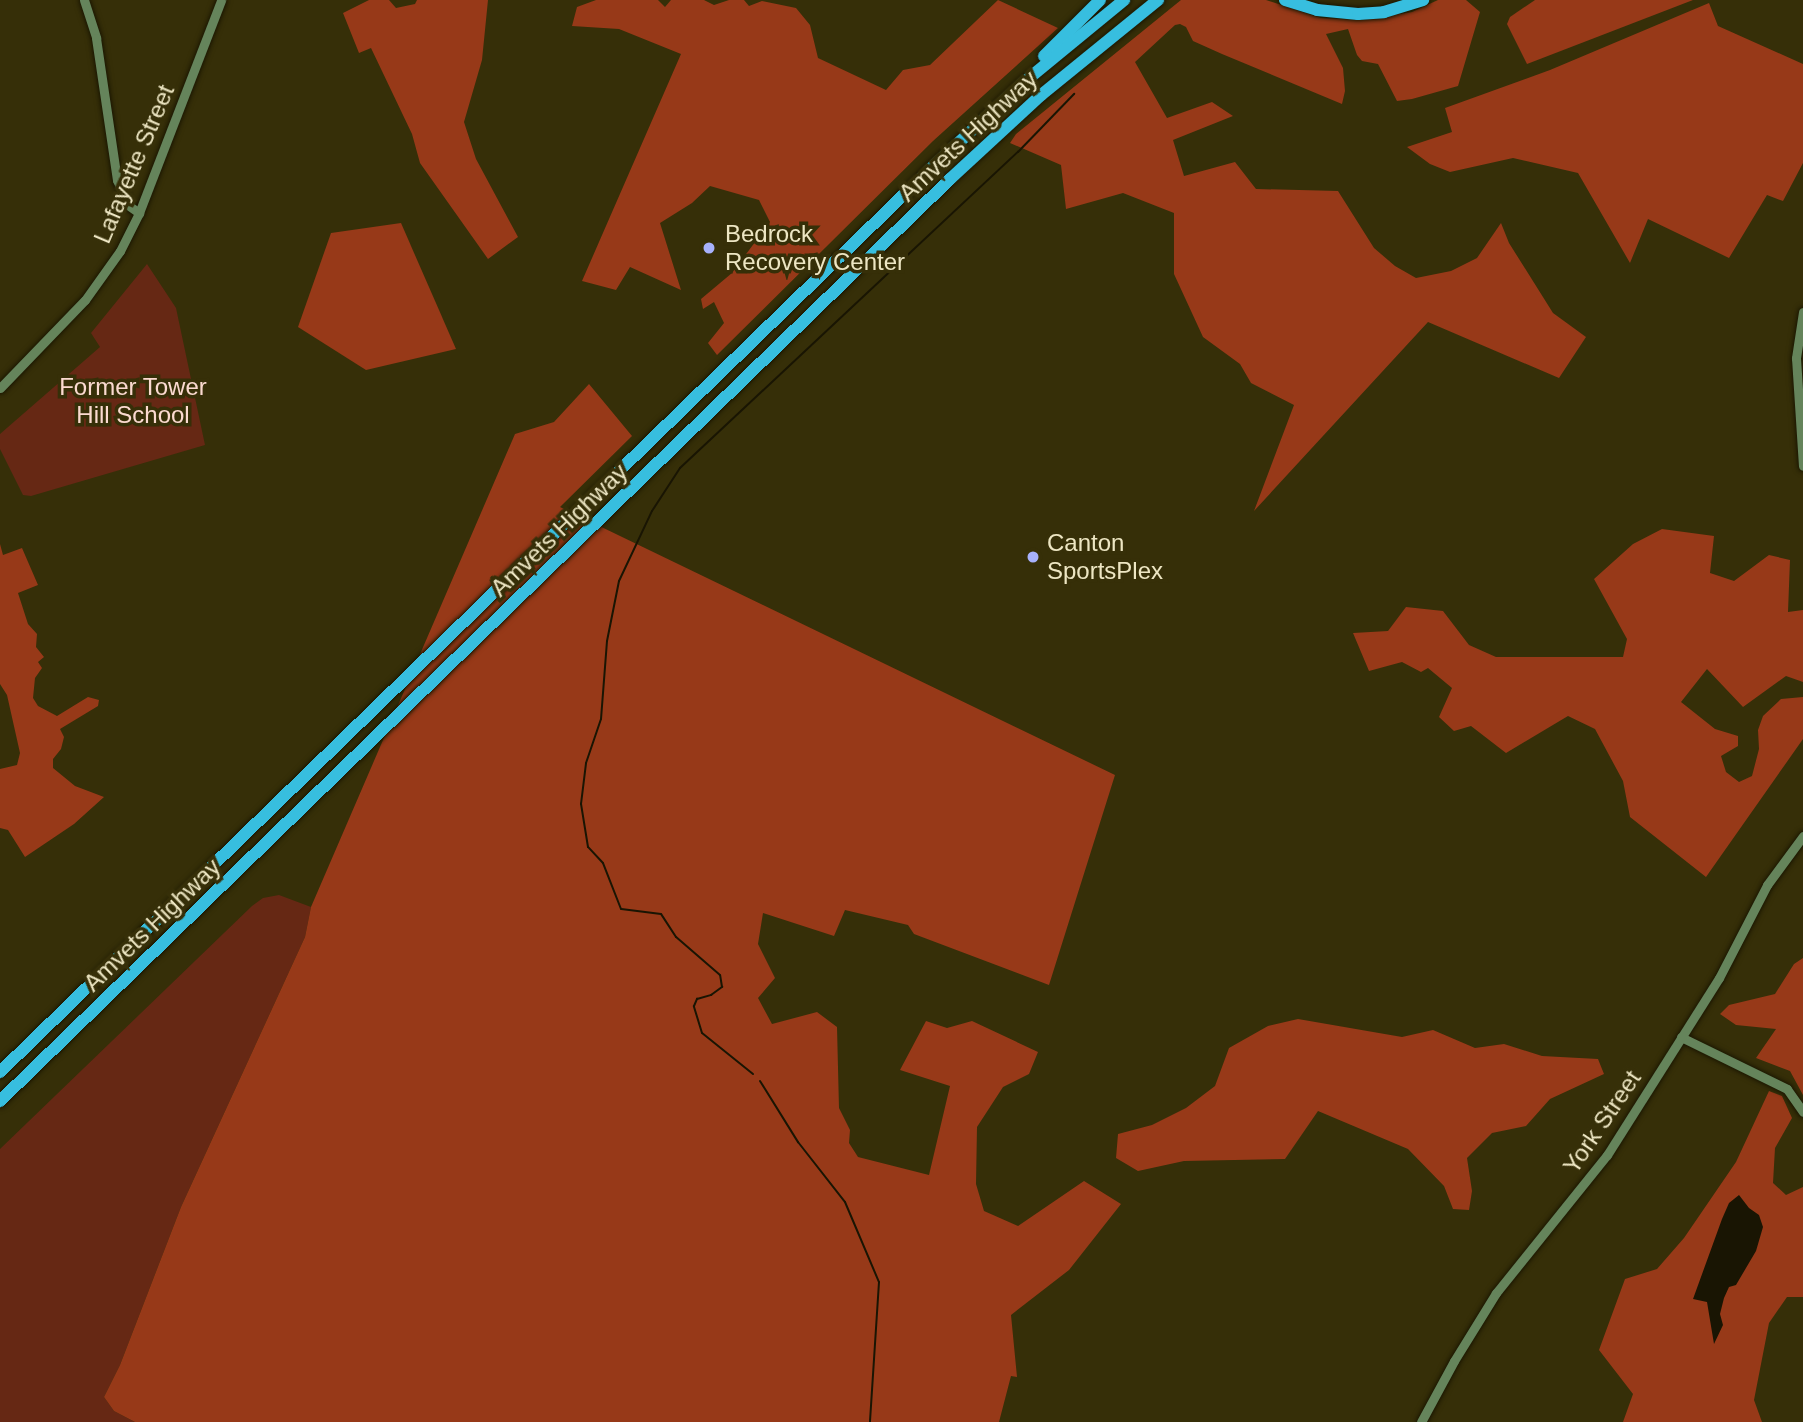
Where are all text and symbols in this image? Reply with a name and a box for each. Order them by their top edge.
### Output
street label: Amvets Highway [893,65,1043,207]
street label: Lafayette Street [88,80,180,248]
place label: Bedrock Recovery Center [725,220,905,276]
marker: Bedrock Recovery Center [699,238,719,258]
park label: Former Tower Hill School [59,373,207,429]
street label: Amvets Highway [485,458,633,602]
place label: Canton SportsPlex [1047,529,1163,585]
marker: Canton SportsPlex [1025,549,1041,565]
street label: Amvets Highway [78,853,226,997]
street label: York Street [1557,1065,1647,1179]

